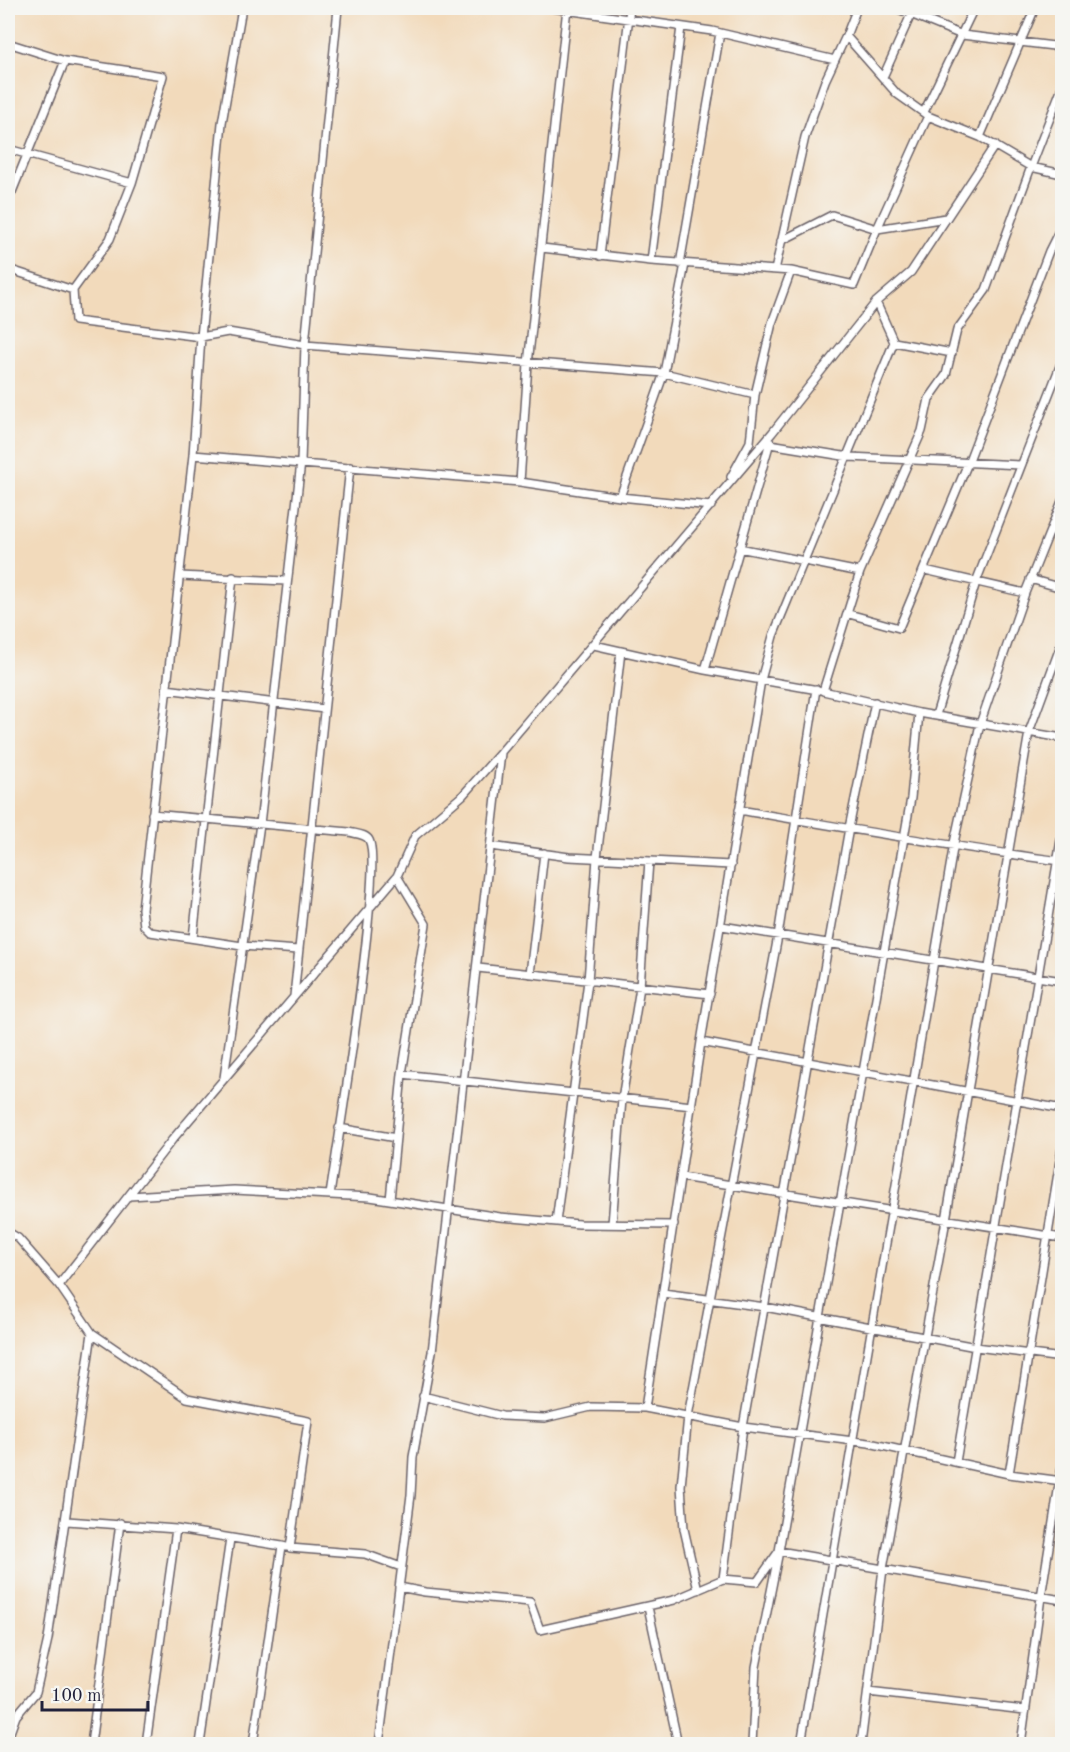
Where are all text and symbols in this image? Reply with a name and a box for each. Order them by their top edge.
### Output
scale bar [42,1674,148,1712]
text: 100 m [51,1687,102,1705]

